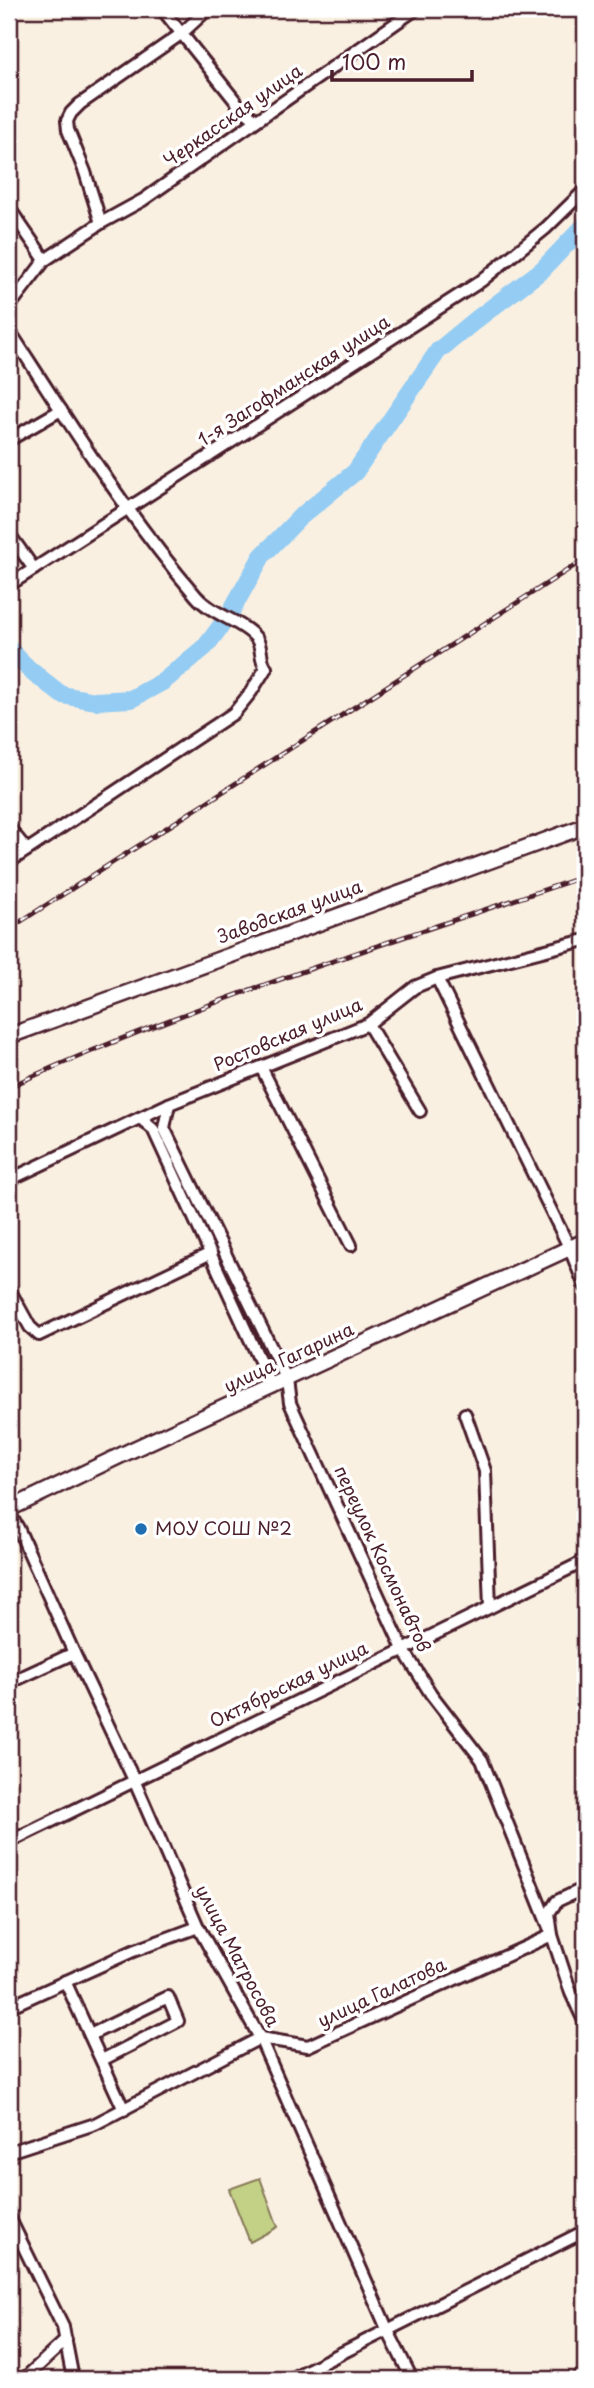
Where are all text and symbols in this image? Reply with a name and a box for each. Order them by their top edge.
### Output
scale bar [332,38,472,82]
text: 100 m [342,45,406,77]
street label: Черкасская улица [157,56,308,173]
street label: 1-я Загофманская улица [192,307,395,452]
street label: Заводская улица [213,872,366,949]
street label: Ростовская улица [209,990,367,1077]
street label: улица Гагарина [219,1314,358,1399]
street label: переулок Космонавтов [328,1461,439,1656]
place label: МОУ СОШ №2 [155,1514,292,1541]
marker: МОУ СОШ №2 [133,1521,149,1537]
street label: Октябрьская улица [205,1633,373,1734]
street label: улица Матросова [189,1879,288,2032]
street label: улица Галатова [313,1950,451,2033]

